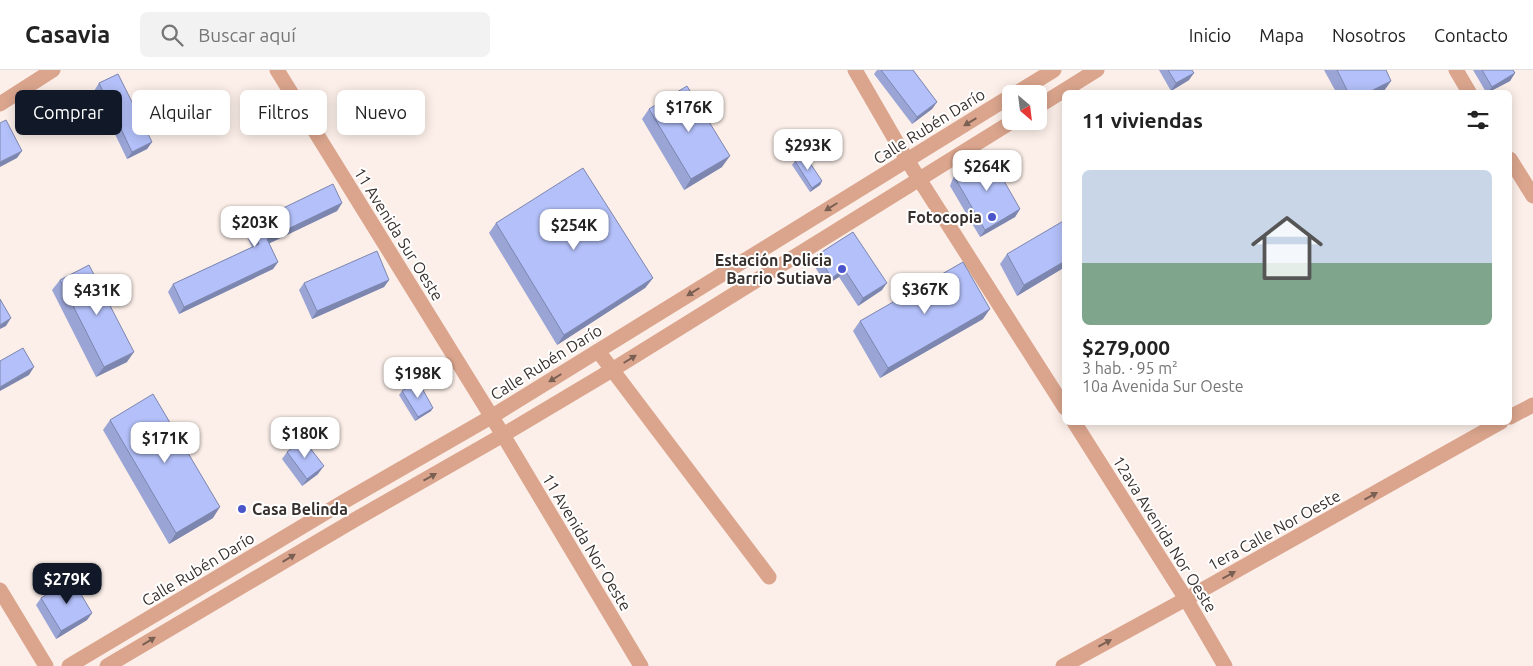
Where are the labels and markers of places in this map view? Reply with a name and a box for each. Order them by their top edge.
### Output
pin: $176K [654,90,724,133]
pin: $293K [773,128,843,171]
pin: $264K [952,150,1022,192]
pin: $203K [220,206,290,248]
pin: $254K [539,208,609,251]
place label: Fotocopia [907,208,982,226]
marker: Fotocopia [986,211,998,223]
place label: Estación Policia Barrio Sutiava [715,251,832,287]
marker: Estación Policia Barrio Sutiava [836,263,848,275]
pin: $367K [890,272,960,315]
pin: $431K [62,274,132,316]
pin: $198K [383,356,453,399]
pin: $180K [270,416,340,459]
pin: $171K [130,422,200,464]
place label: Casa Belinda [252,500,348,518]
marker: Casa Belinda [236,503,248,515]
pin: $279K [32,562,102,605]

